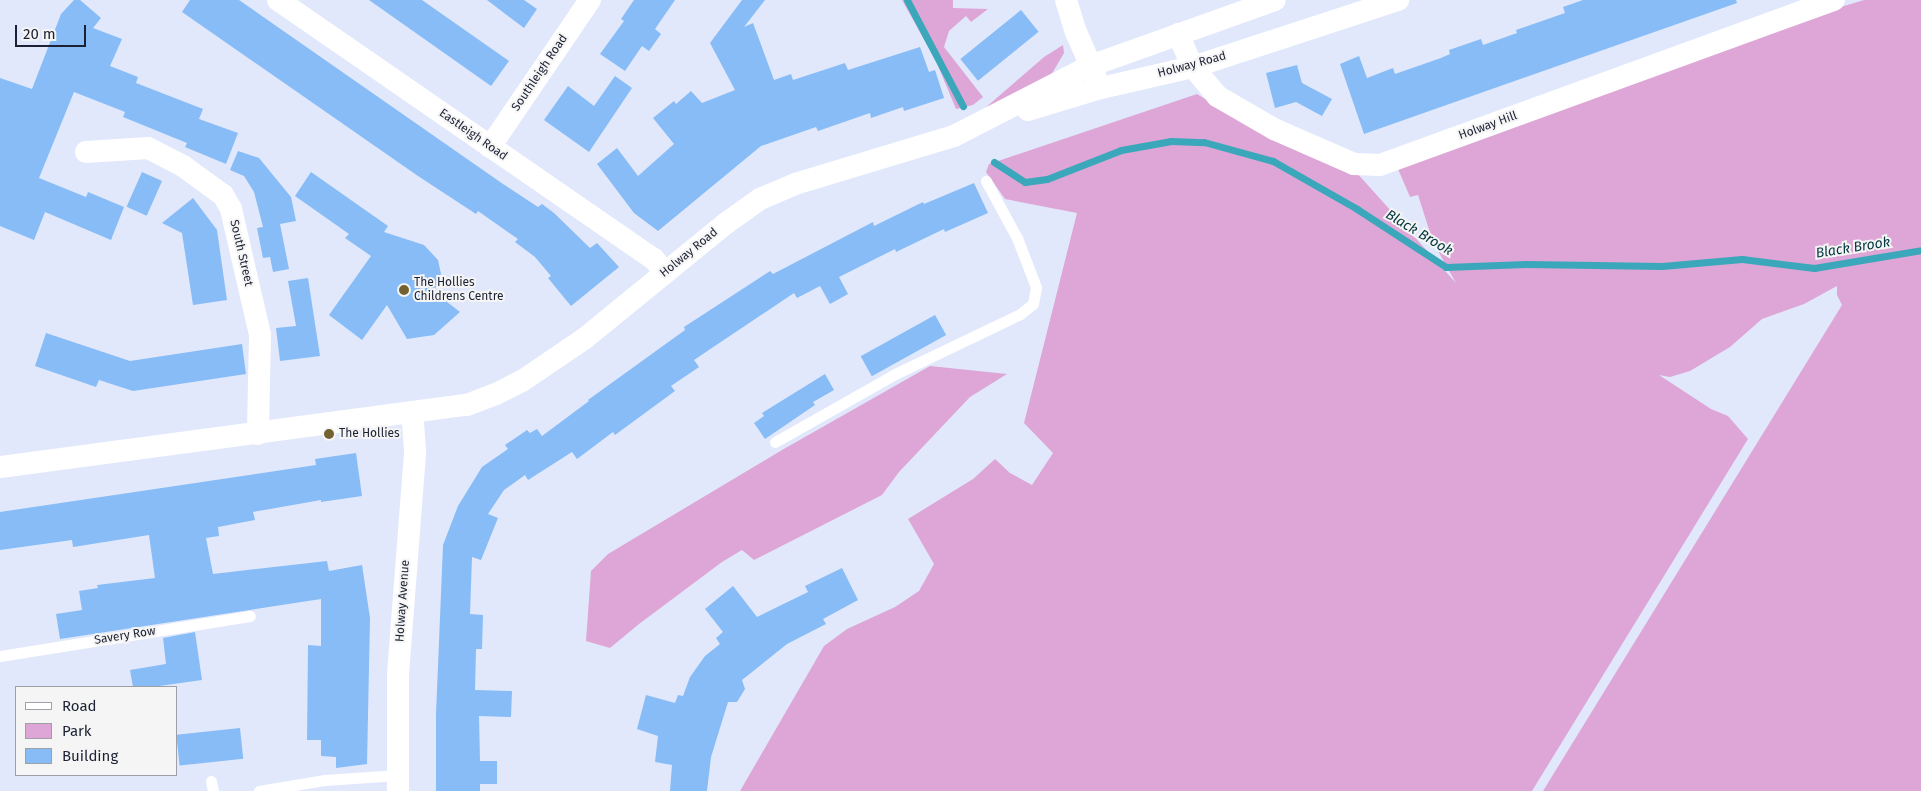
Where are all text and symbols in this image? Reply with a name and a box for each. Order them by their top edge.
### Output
scale bar [18,15,89,47]
text: 20 m [23,25,56,43]
street label: Southleigh Road [509,32,571,114]
street label: Holway Road [1156,49,1228,81]
street label: Eastleigh Road [436,106,510,164]
street label: Holway Hill [1457,109,1519,143]
water label: Black Brook [1382,206,1456,260]
street label: South Street [226,218,256,288]
street label: Holway Road [657,225,721,281]
water label: Black Brook [1814,234,1892,262]
place label: The Hollies Childrens Centre [414,276,503,304]
marker: The Hollies Childrens Centre [398,284,410,296]
place label: The Hollies [339,427,400,441]
marker: The Hollies [323,428,335,440]
street label: Holway Avenue [393,559,413,643]
street label: Savery Row [93,624,157,648]
legend [15,686,178,776]
text: Road [62,697,97,715]
text: Park [62,722,92,740]
text: Building [62,747,118,765]

